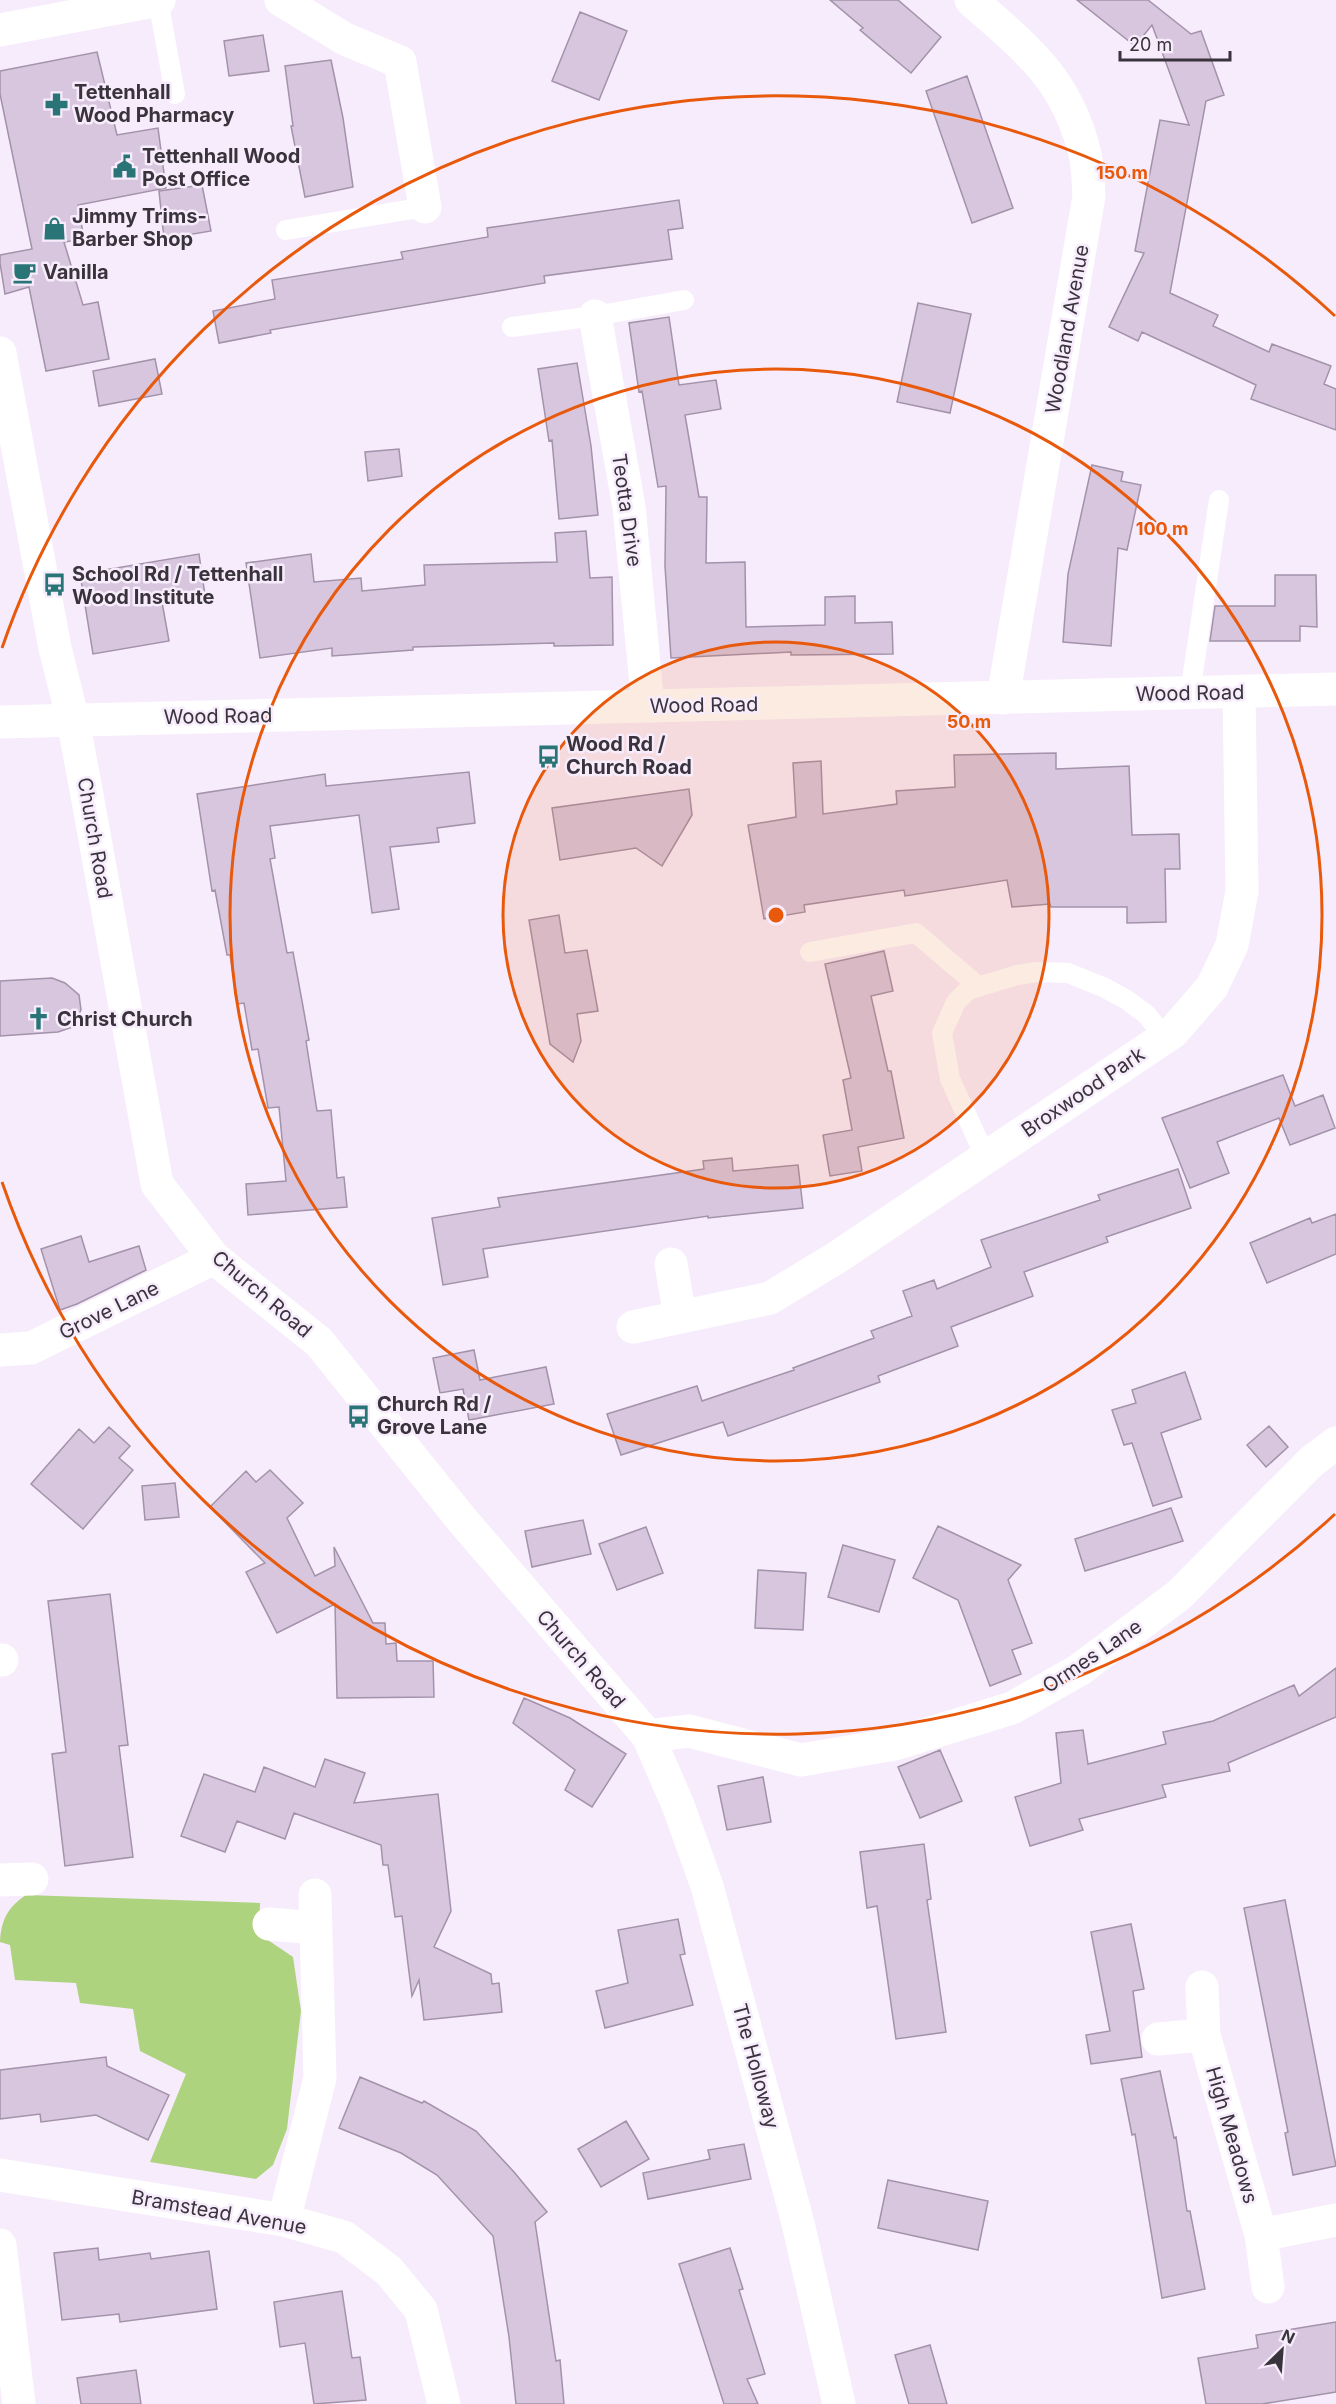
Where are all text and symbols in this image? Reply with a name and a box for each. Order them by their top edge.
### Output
scale bar [1120,24,1230,62]
text: 20 m [1129,34,1172,55]
place label: Tettenhall Wood Pharmacy [74,80,234,127]
pharmacy icon: Tettenhall Wood Pharmacy [43,91,69,117]
place label: Tettenhall Wood Post Office [142,144,300,191]
public building icon: Tettenhall Wood Post Office [111,154,137,180]
text: 150 m [1096,162,1148,183]
place label: Jimmy Trims- Barber Shop [72,204,207,251]
shop icon: Jimmy Trims- Barber Shop [41,215,67,241]
street label: Woodland Avenue [1040,243,1094,415]
cafe icon: Vanilla [12,259,38,285]
place label: Vanilla [43,260,109,284]
street label: Teotta Drive [607,452,647,568]
text: 100 m [1136,518,1188,539]
place label: School Rd / Tettenhall Wood Institute [72,562,283,609]
bus stop icon: School Rd / Tettenhall Wood Institute [41,572,67,598]
street label: Wood Road [1135,680,1245,706]
street label: Wood Road [649,692,759,718]
street label: Wood Road [163,703,273,729]
text: 50 m [947,711,991,732]
place label: Wood Rd / Church Road [566,732,692,779]
bus stop icon: Wood Rd / Church Road [535,743,561,769]
street label: Church Road [73,776,117,900]
centre of rings [766,905,786,925]
church icon: Christ Church [26,1006,52,1032]
place label: Christ Church [57,1007,193,1031]
street label: Broxwood Park [1017,1042,1149,1142]
street label: Church Road [207,1245,317,1343]
street label: Grove Lane [55,1276,163,1344]
place label: Church Rd / Grove Lane [377,1392,492,1439]
bus stop icon: Church Rd / Grove Lane [346,1403,372,1429]
street label: Church Road [532,1605,630,1713]
street label: Ormes Lane [1038,1614,1146,1698]
street label: The Holloway [728,2001,784,2131]
street label: High Meadows [1201,2064,1263,2206]
street label: Bramstead Avenue [130,2185,308,2239]
north arrow [1252,2320,1312,2380]
text: N [1279,2325,1298,2348]

